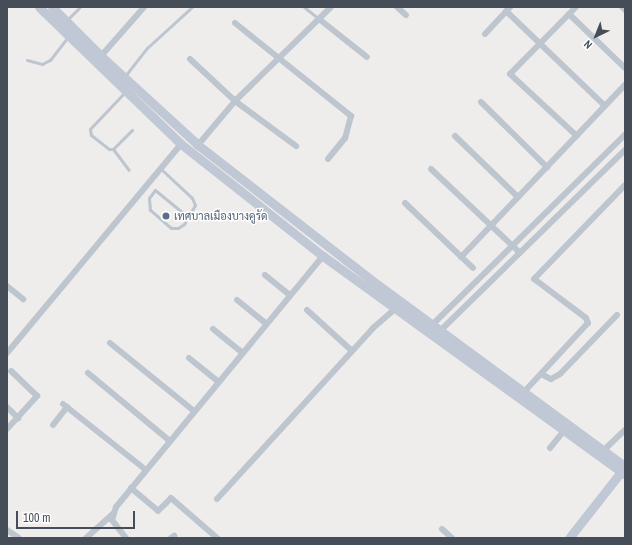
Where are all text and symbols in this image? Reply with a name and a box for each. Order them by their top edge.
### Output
north arrow [576,16,616,56]
text: N [581,37,595,52]
place label: เทศบาลเมืองบางคูรัด [174,209,268,223]
marker: เทศบาลเมืองบางคูรัด [161,211,171,221]
scale bar [18,503,137,529]
text: 100 m [23,510,50,526]

